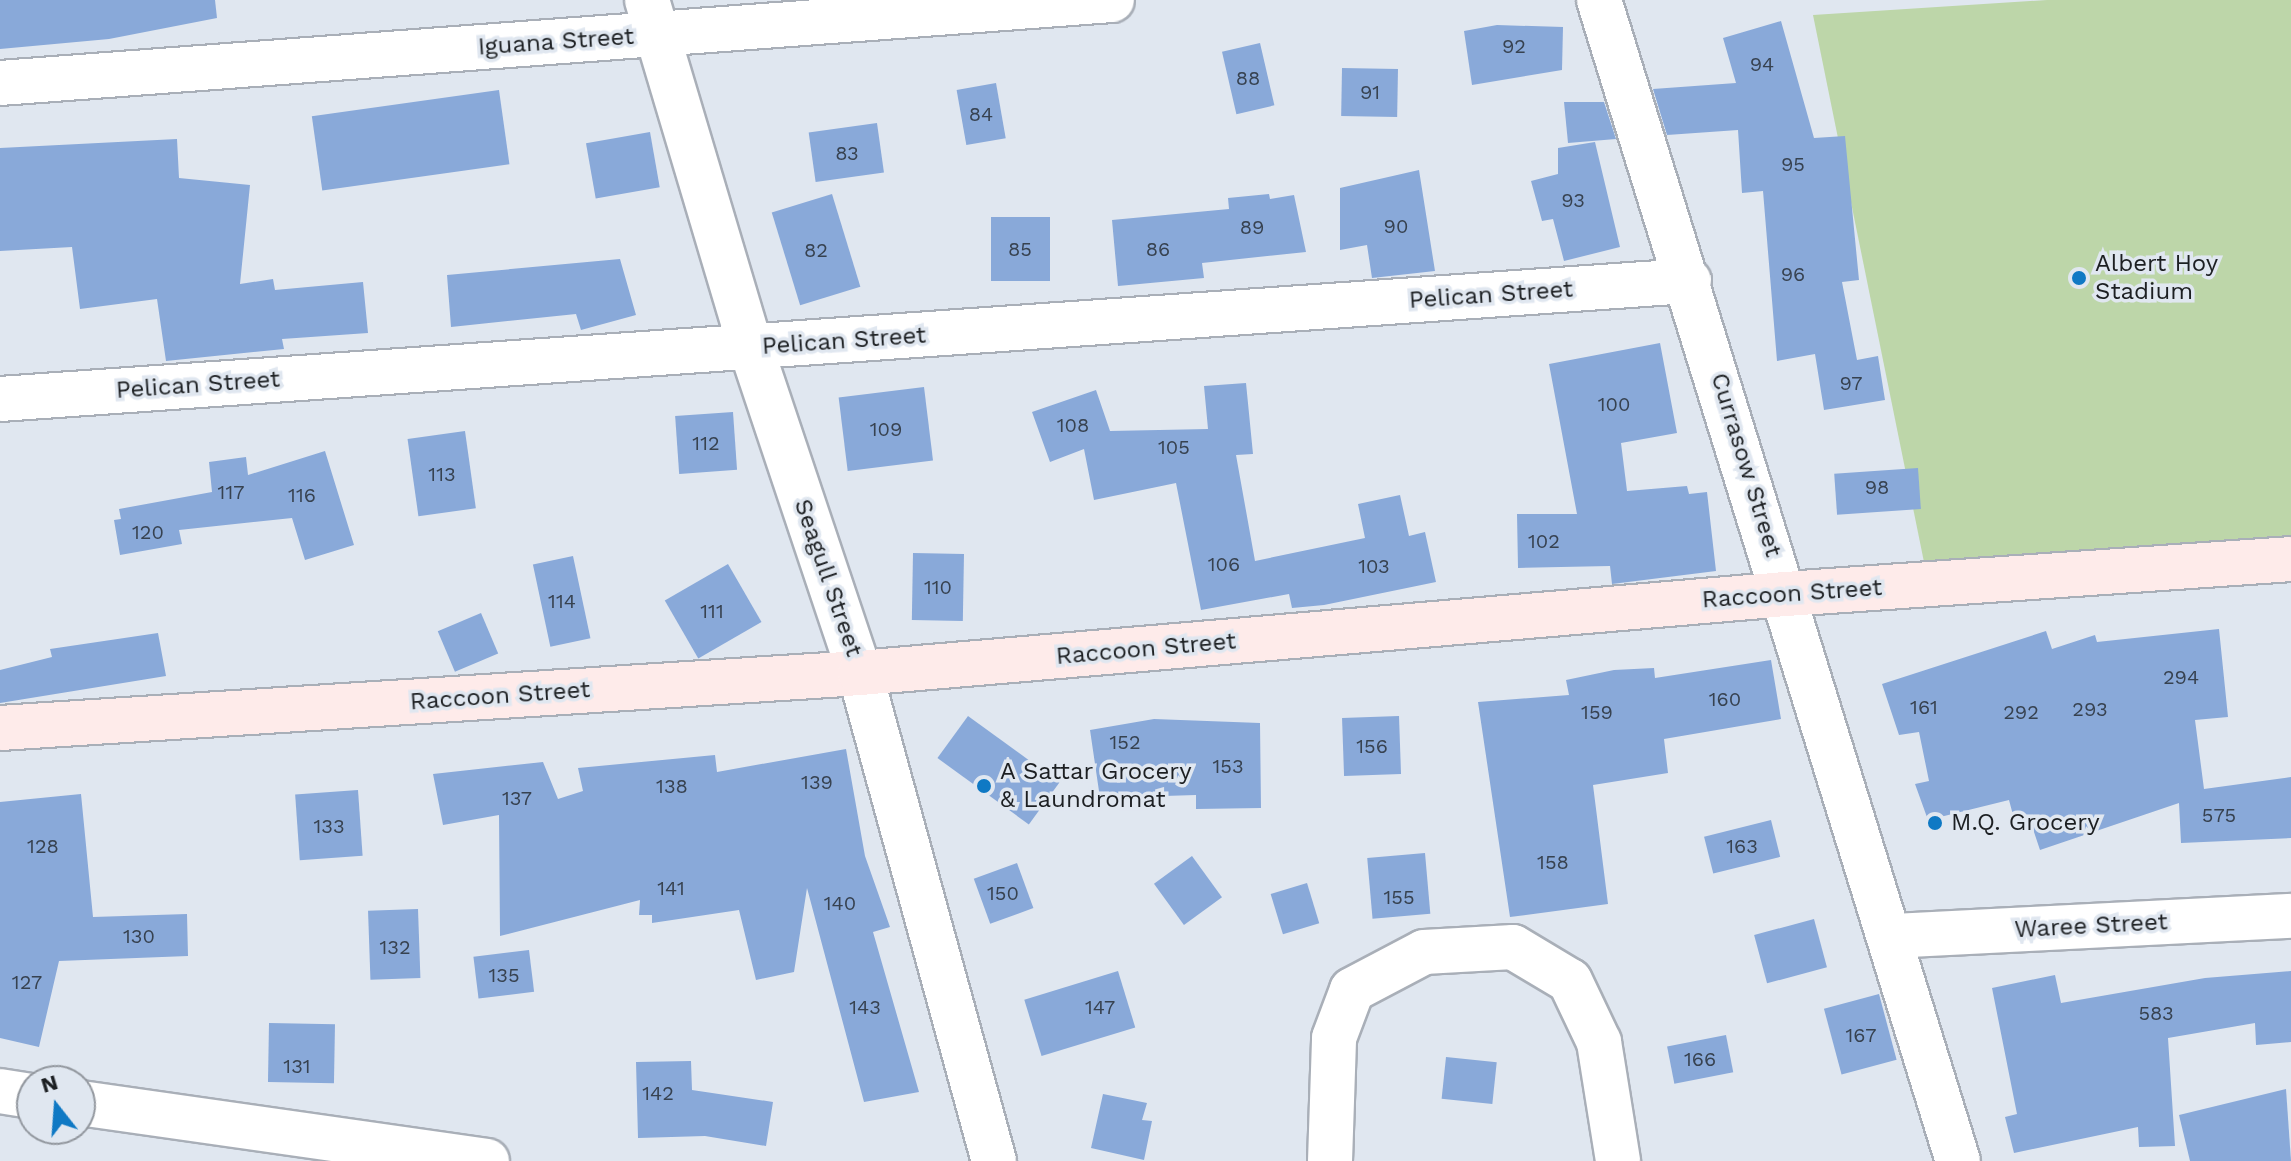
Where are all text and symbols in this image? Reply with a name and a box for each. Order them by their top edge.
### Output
street label: Iguana Street [477,22,635,62]
house number: 92 [1502,34,1526,58]
house number: 94 [1750,52,1774,76]
house number: 88 [1236,66,1260,90]
house number: 91 [1360,80,1380,104]
house number: 84 [969,102,993,126]
house number: 83 [835,141,859,165]
house number: 95 [1781,152,1805,176]
house number: 93 [1561,188,1585,212]
house number: 90 [1384,214,1408,238]
house number: 89 [1240,215,1264,239]
house number: 85 [1008,237,1032,261]
house number: 86 [1146,237,1170,261]
house number: 82 [804,238,828,262]
place label: Albert Hoy Stadium [2095,250,2218,306]
house number: 96 [1781,262,1805,286]
marker: Albert Hoy Stadium [2070,269,2088,287]
street label: Pelican Street [1408,275,1574,315]
street label: Pelican Street [761,321,927,361]
street label: Pelican Street [115,365,281,405]
street label: Currasow Street [1704,369,1788,561]
house number: 97 [1839,371,1863,395]
house number: 100 [1598,392,1630,416]
house number: 108 [1057,413,1089,437]
house number: 109 [870,417,902,441]
house number: 112 [692,431,720,455]
house number: 105 [1158,435,1190,459]
house number: 113 [428,462,456,486]
house number: 98 [1865,475,1889,499]
house number: 117 [218,480,244,504]
house number: 116 [288,483,316,507]
street label: Seagull Street [787,495,869,661]
house number: 120 [132,520,164,544]
house number: 102 [1528,529,1560,553]
house number: 106 [1208,552,1240,576]
house number: 103 [1358,554,1390,578]
street label: Raccoon Street [1701,573,1883,615]
house number: 110 [924,575,952,599]
house number: 114 [548,589,576,613]
house number: 111 [700,599,724,623]
street label: Raccoon Street [1055,627,1237,671]
house number: 294 [2163,665,2199,689]
street label: Raccoon Street [409,675,591,717]
house number: 160 [1709,687,1741,711]
house number: 161 [1910,695,1938,719]
house number: 293 [2072,697,2108,721]
house number: 159 [1581,700,1613,724]
house number: 292 [2003,700,2039,724]
house number: 152 [1109,730,1141,754]
house number: 156 [1356,734,1388,758]
house number: 153 [1212,754,1244,778]
place label: A Sattar Grocery & Laundromat [1000,758,1193,814]
house number: 139 [801,770,833,794]
house number: 138 [656,774,688,798]
marker: A Sattar Grocery & Laundromat [975,777,993,795]
house number: 137 [502,786,532,810]
house number: 575 [2202,803,2236,827]
place label: M.Q. Grocery [1951,809,2100,837]
house number: 133 [313,814,345,838]
marker: M.Q. Grocery [1926,814,1944,832]
house number: 128 [27,834,59,858]
house number: 163 [1726,834,1758,858]
house number: 158 [1537,850,1569,874]
house number: 141 [657,876,685,900]
house number: 150 [987,881,1019,905]
house number: 155 [1383,885,1415,909]
house number: 140 [824,891,856,915]
street label: Waree Street [2014,908,2168,944]
house number: 130 [123,924,155,948]
house number: 132 [379,935,411,959]
house number: 135 [488,963,520,987]
house number: 127 [12,970,42,994]
house number: 143 [849,995,881,1019]
house number: 147 [1085,995,1115,1019]
house number: 583 [2138,1001,2174,1025]
house number: 167 [1846,1023,1876,1047]
house number: 166 [1684,1047,1716,1071]
house number: 131 [283,1054,311,1078]
north arrow [16,1065,96,1145]
text: N [38,1069,61,1098]
house number: 142 [642,1081,674,1105]

